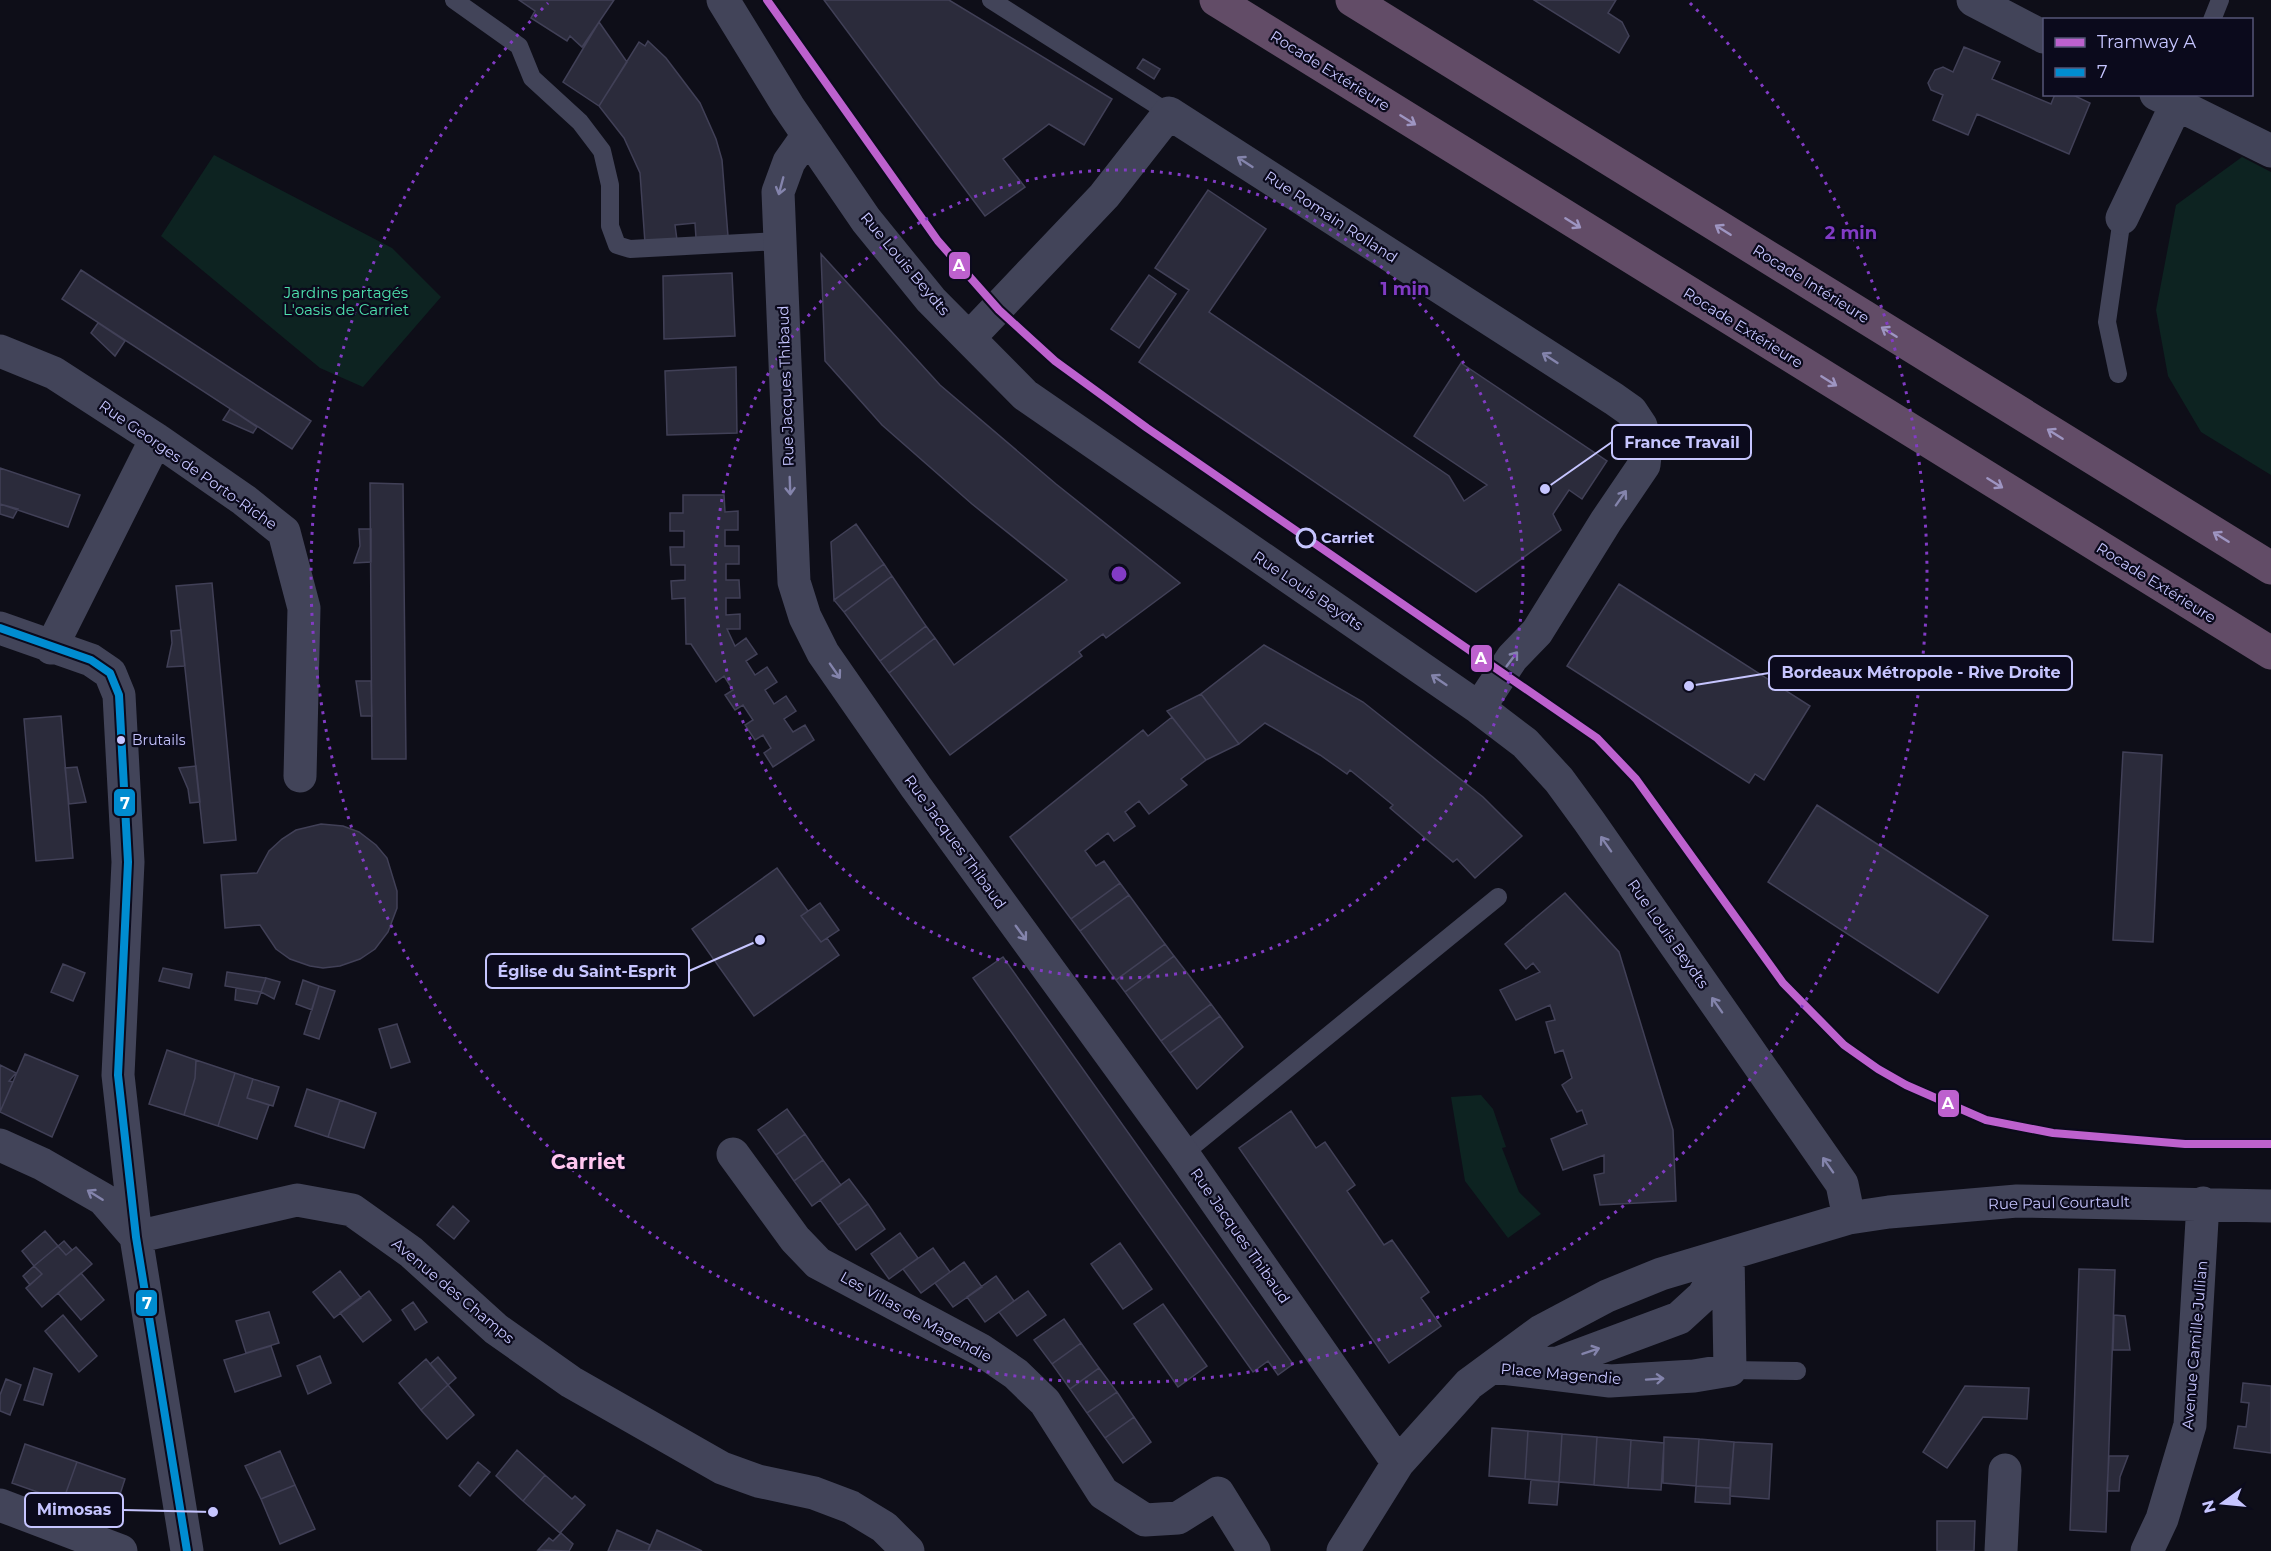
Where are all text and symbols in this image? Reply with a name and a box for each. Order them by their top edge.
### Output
legend [2043,18,2253,96]
street label: Rocade Extérieure [1267,26,1394,115]
text: Tramway A [2097,31,2196,53]
text: 7 [2097,61,2108,83]
one-way arrow [1399,114,1416,126]
one-way arrow [1237,156,1253,168]
street label: Rue Romain Rolland [1261,167,1401,267]
one-way arrow [775,176,786,195]
street label: Rue Louis Beydts [857,208,954,319]
one-way arrow [1565,216,1582,229]
text: 2 min [1825,222,1877,244]
one-way arrow [1715,223,1732,236]
street label: Rocade Intérieure [1749,240,1873,327]
line badge: A [948,251,971,280]
text: A [952,256,966,275]
text: 1 min [1381,278,1429,300]
park label: Jardins partagés L'oasis de Carriet [283,283,409,319]
street label: Rocade Extérieure [1680,283,1807,372]
street label: Rue Jacques Thibaud [773,305,798,467]
one-way arrow [1881,325,1898,337]
one-way arrow [1542,351,1559,364]
one-way arrow [1820,375,1837,387]
street label: Rue Georges de Porto-Riche [95,396,281,534]
callout: France Travail [1612,425,1751,459]
one-way arrow [2047,428,2064,440]
text: France Travail [1624,433,1740,452]
one-way arrow [784,475,795,495]
one-way arrow [1986,477,2003,489]
one-way arrow [1615,491,1627,507]
marker: Carriet [1296,528,1316,548]
place label: Carriet [1321,528,1375,547]
one-way arrow [2213,530,2230,542]
street label: Rocade Extérieure [2093,538,2220,627]
street label: Rue Louis Beydts [1249,547,1367,635]
centre of rings [1109,564,1129,584]
line badge: A [1470,644,1493,673]
text: A [1474,649,1488,668]
one-way arrow [1506,652,1519,668]
callout: Bordeaux Métropole - Rive Droite [1769,656,2072,690]
one-way arrow [829,662,841,678]
text: Bordeaux Métropole - Rive Droite [1781,663,2061,682]
one-way arrow [1431,674,1448,686]
place label: Brutails [132,731,186,749]
marker: Brutails [115,734,127,746]
street label: Rue Jacques Thibaud [900,771,1010,912]
line badge: 7 [113,788,136,817]
text: 7 [120,794,130,813]
one-way arrow [1600,837,1612,853]
street label: Rue Louis Beydts [1624,875,1713,992]
one-way arrow [1015,924,1027,940]
callout: Église du Saint-Esprit [486,954,689,988]
text: Église du Saint-Esprit [498,962,677,981]
one-way arrow [1711,997,1723,1013]
line badge: A [1937,1089,1960,1118]
text: A [1941,1094,1955,1113]
district label: Carriet [551,1149,625,1174]
one-way arrow [1822,1157,1834,1173]
street label: Rue Jacques Thibaud [1186,1164,1294,1307]
one-way arrow [87,1189,104,1201]
street label: Rue Paul Courtault [1988,1192,2130,1213]
street label: Avenue des Champs [388,1234,518,1347]
street label: Avenue Camille Jullian [2178,1260,2211,1430]
street label: Les Villas de Magendie [837,1267,995,1366]
line badge: 7 [135,1289,158,1317]
text: 7 [142,1294,152,1313]
one-way arrow [1581,1345,1600,1356]
street label: Place Magendie [1500,1359,1622,1388]
one-way arrow [1645,1373,1665,1384]
north arrow [2193,1473,2253,1533]
callout: Mimosas [25,1493,123,1527]
text: N [2198,1498,2220,1515]
text: Mimosas [37,1500,112,1519]

